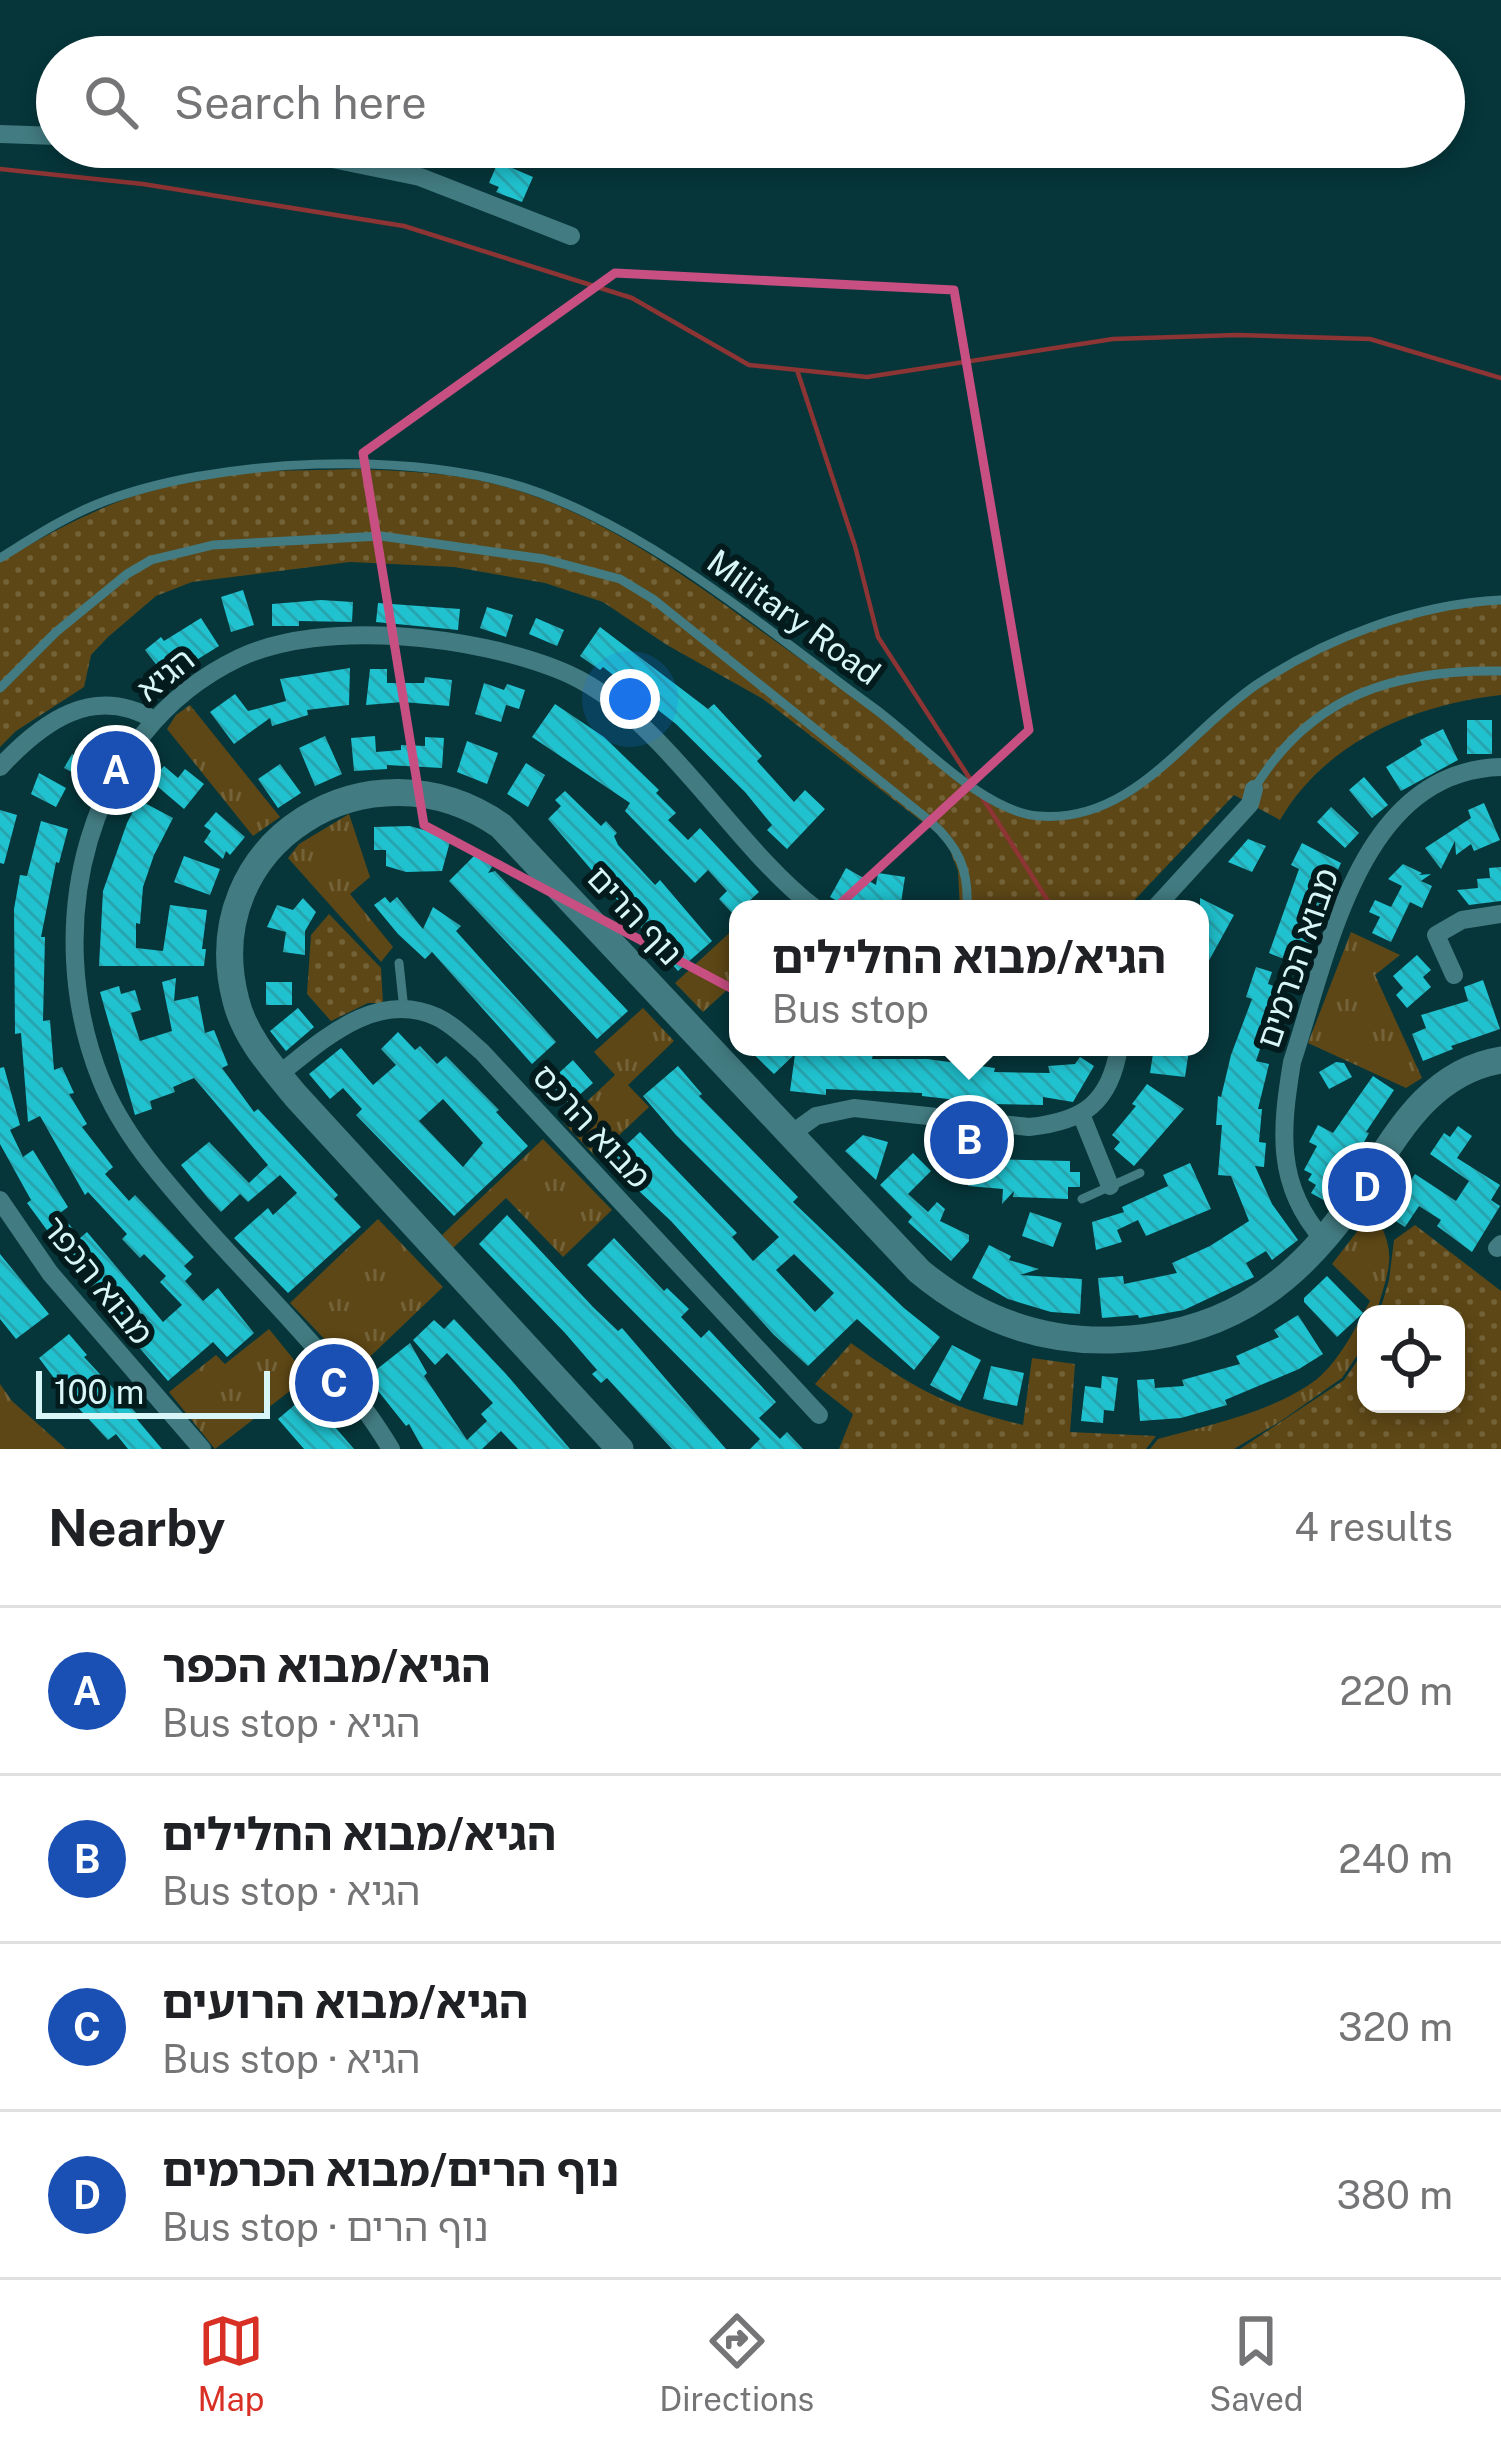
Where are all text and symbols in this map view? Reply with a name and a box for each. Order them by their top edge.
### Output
search box [36,36,1465,168]
icon: search [78,69,144,135]
text: Search here [174,76,427,129]
street label: Military Road [700,542,888,692]
street label: הגיא [129,640,201,708]
your location [600,669,660,729]
pin: A [77,725,155,815]
street label: נוף הרים [580,858,690,972]
street label: מבוא הכרמים [1249,863,1345,1053]
popup [729,900,1209,1056]
text: הגיא/מבוא החלילים [772,930,1166,983]
text: Bus stop [772,986,929,1032]
street label: מבוא הרכס [525,1057,659,1195]
pin: B [930,1095,1008,1185]
pin: D [1328,1142,1406,1232]
street label: מבוא הכפר [35,1208,161,1352]
map controls [1357,1305,1465,1413]
button: locate [1357,1305,1465,1413]
pin: C [295,1338,373,1428]
scale bar [36,1365,270,1418]
text: 100 m [54,1373,144,1411]
text: Nearby [48,1498,225,1557]
text: 4 results [1294,1504,1453,1550]
text: הגיא/מבוא הכפר [162,1639,491,1692]
text: A [73,1668,101,1714]
text: 220 m [1339,1668,1453,1714]
text: Bus stop · הגיא [162,1700,420,1746]
text: הגיא/מבוא החלילים [162,1807,556,1860]
text: B [74,1836,100,1882]
text: 240 m [1338,1836,1453,1882]
text: Bus stop · הגיא [162,1868,420,1914]
text: הגיא/מבוא הרועים [162,1975,528,2028]
text: C [73,2004,101,2050]
text: 320 m [1338,2004,1453,2050]
text: Bus stop · הגיא [162,2036,420,2082]
text: נוף הרים/מבוא הכרמים [162,2143,619,2196]
text: D [73,2172,101,2218]
text: 380 m [1337,2172,1453,2218]
text: Bus stop · נוף הרים [162,2204,489,2250]
tab: Map [197,2308,264,2418]
tab: Directions [659,2308,814,2418]
tab: Saved [1209,2308,1304,2418]

